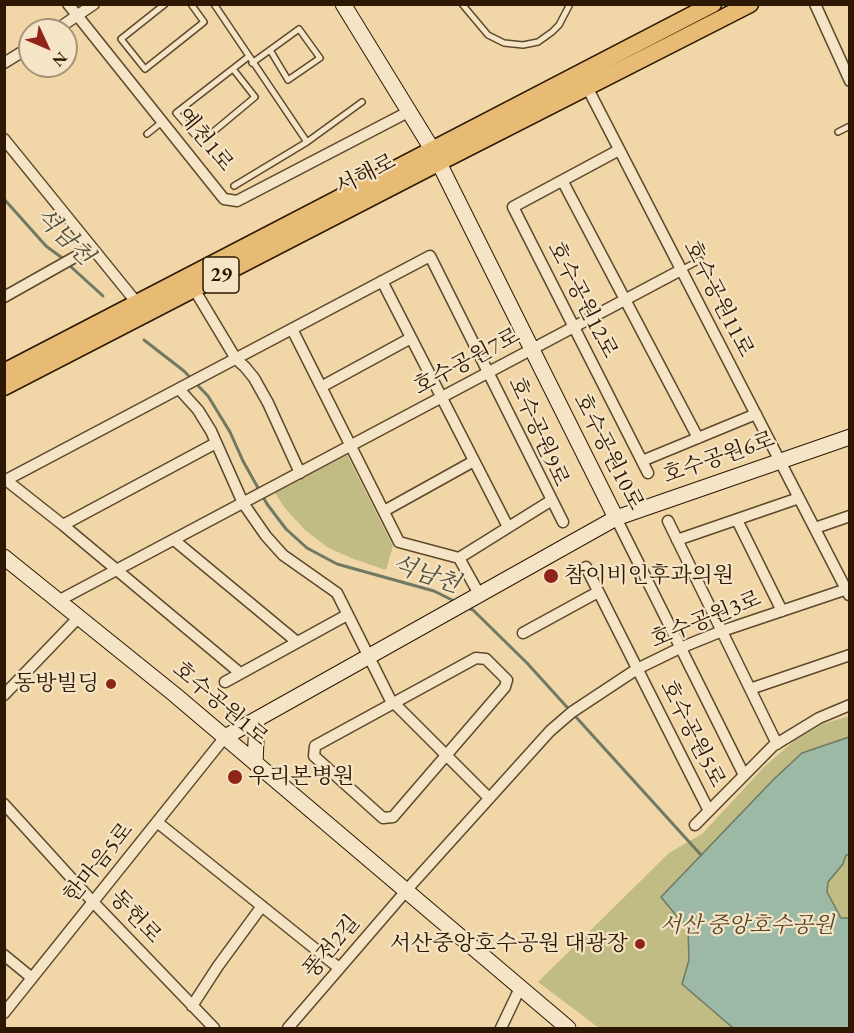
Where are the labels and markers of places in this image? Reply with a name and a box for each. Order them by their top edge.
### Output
place label: 참이비인후과의원 [564,563,734,589]
marker: 참이비인후과의원 [542,567,560,585]
place label: 동방빌딩 [14,671,99,697]
marker: 동방빌딩 [104,677,118,691]
place label: 우리본병원 [248,764,354,790]
marker: 우리본병원 [226,768,244,786]
place label: 서산중앙호수공원 대광장 [390,931,628,957]
marker: 서산중앙호수공원 대광장 [633,937,647,951]

